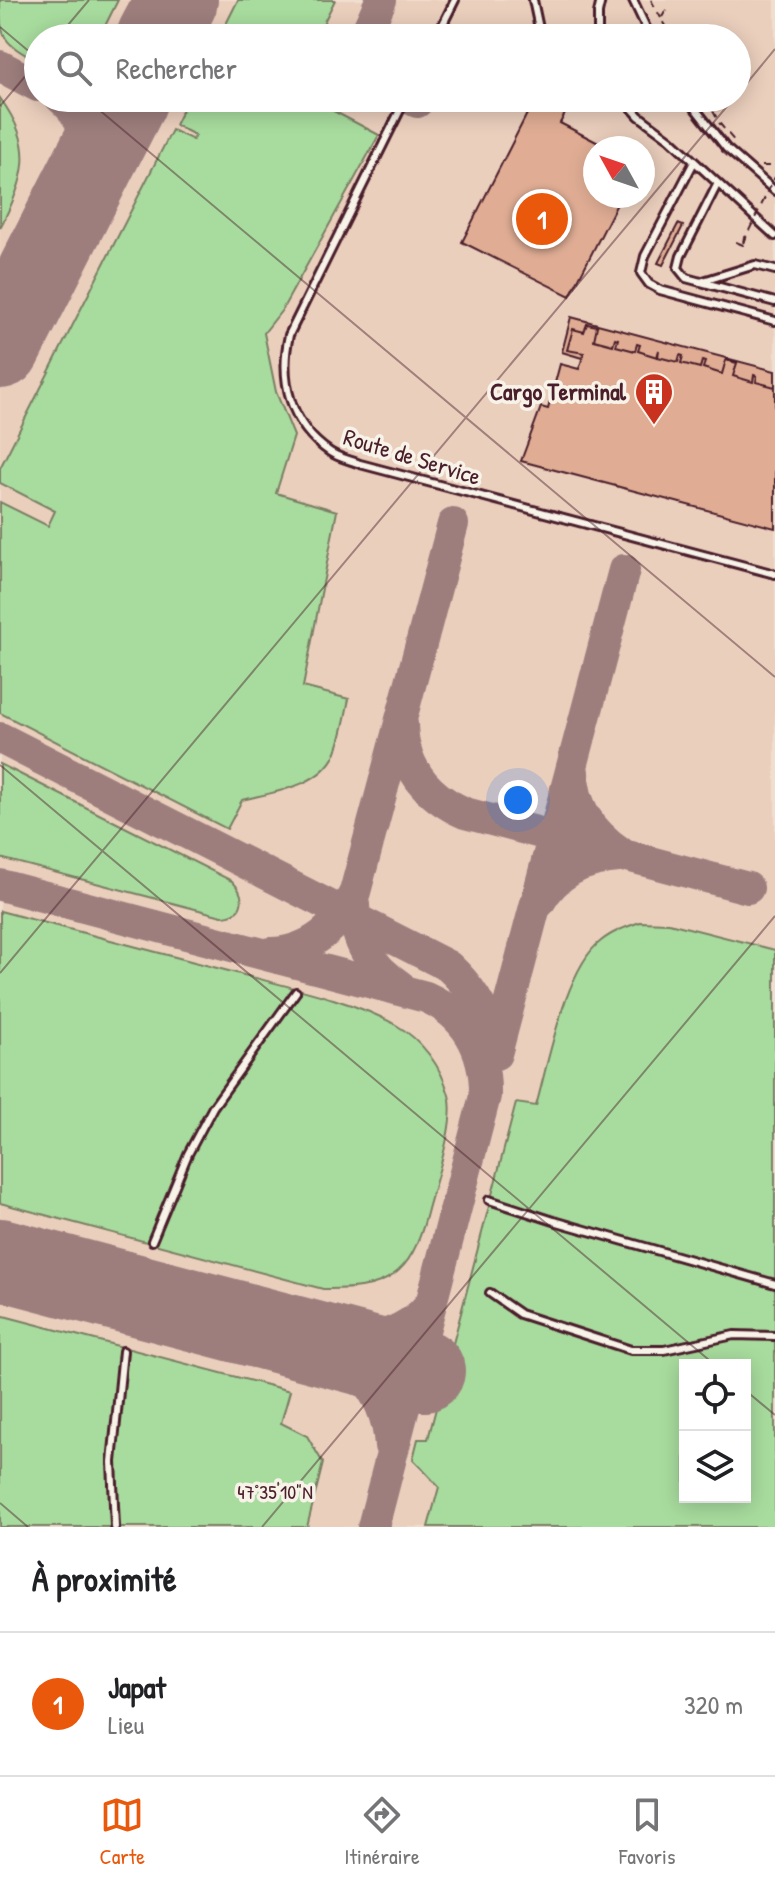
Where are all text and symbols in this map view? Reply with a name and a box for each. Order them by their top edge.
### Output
search box [24,24,751,112]
icon: search [52,46,96,90]
text: Rechercher [116,48,237,88]
north arrow [583,136,655,208]
pin: 1 [516,189,568,249]
building icon: Cargo Terminal [633,371,675,426]
place label: Cargo Terminal [490,375,627,408]
street label: Route de Service [340,420,485,492]
your location [498,780,538,820]
map controls [679,1359,751,1503]
button: locate [679,1359,751,1431]
button: layers [679,1431,751,1503]
text: 47°35'10"N [237,1478,313,1505]
text: À proximité [32,1556,177,1602]
text: Japat [108,1667,166,1707]
text: 1 [53,1687,63,1722]
text: 320 m [684,1687,743,1722]
text: Lieu [108,1707,144,1742]
tab: Carte [100,1793,145,1871]
tab: Itinéraire [344,1793,420,1871]
tab: Favoris [619,1793,675,1871]

